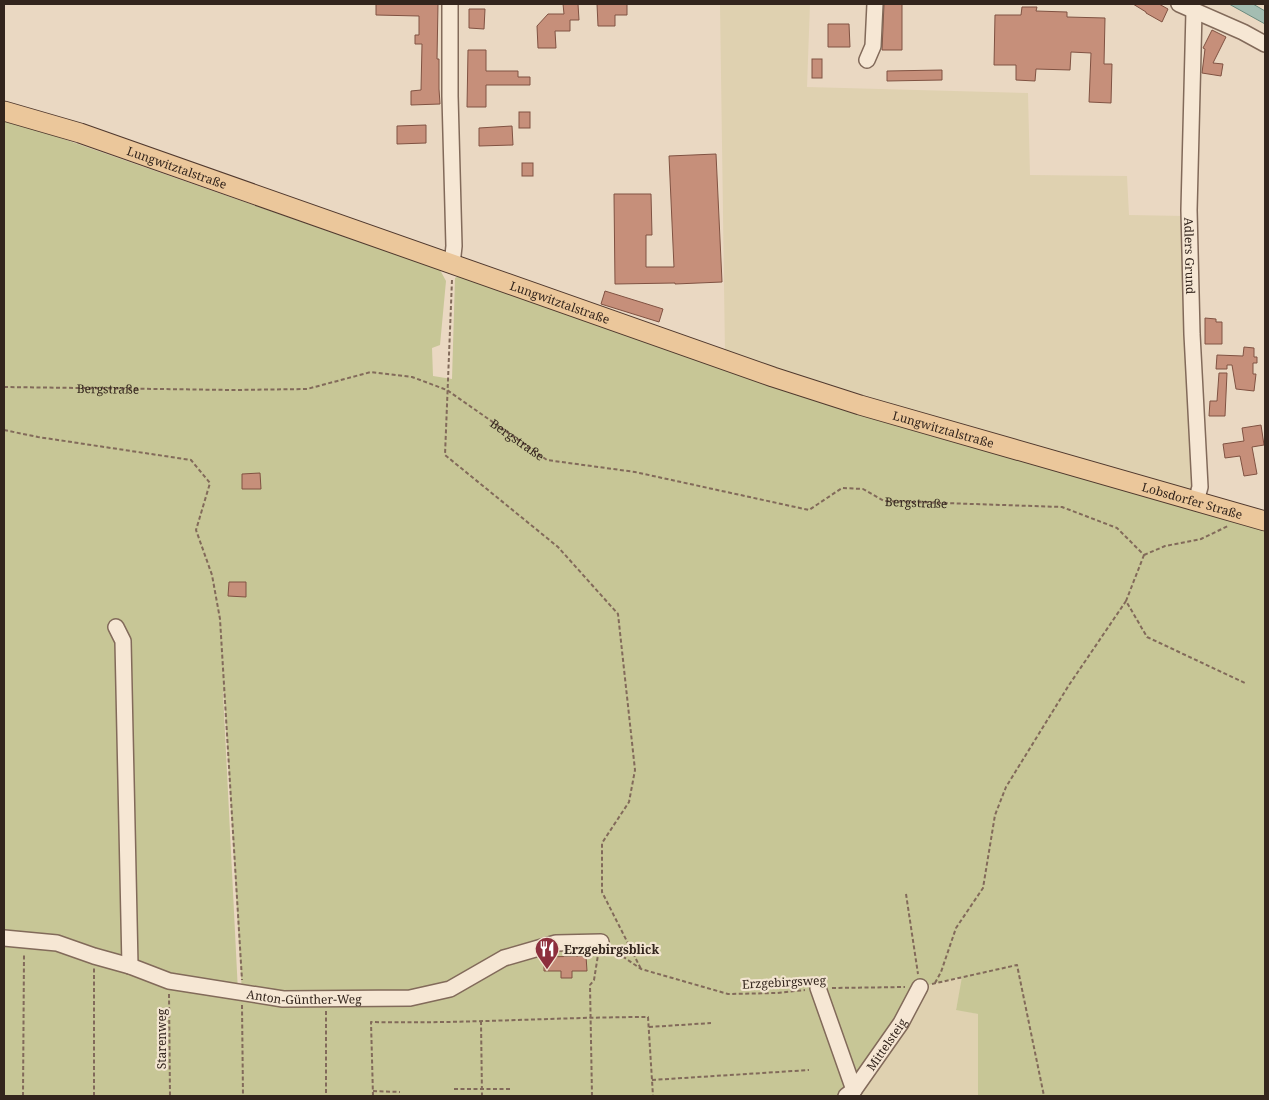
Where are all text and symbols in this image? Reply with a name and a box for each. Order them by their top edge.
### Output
street label: Lungwitztalstraße [125,142,229,193]
street label: Adlers Grund [1181,217,1200,295]
street label: Lungwitztalstraße [508,277,612,327]
street label: Bergstraße [77,379,139,397]
street label: Lungwitztalstraße [891,406,996,451]
street label: Bergstraße [487,415,548,464]
street label: Lobsdorfer Straße [1140,478,1245,523]
street label: Bergstraße [885,493,948,512]
restaurant icon: Erzgebirgsblick [534,936,560,970]
place label: Erzgebirgsblick [564,941,659,958]
street label: Erzgebirgsweg [742,971,827,993]
street label: Anton-Günther-Weg [245,985,362,1008]
street label: Starenweg [153,1008,170,1069]
street label: Mittelsteig [862,1015,911,1074]

